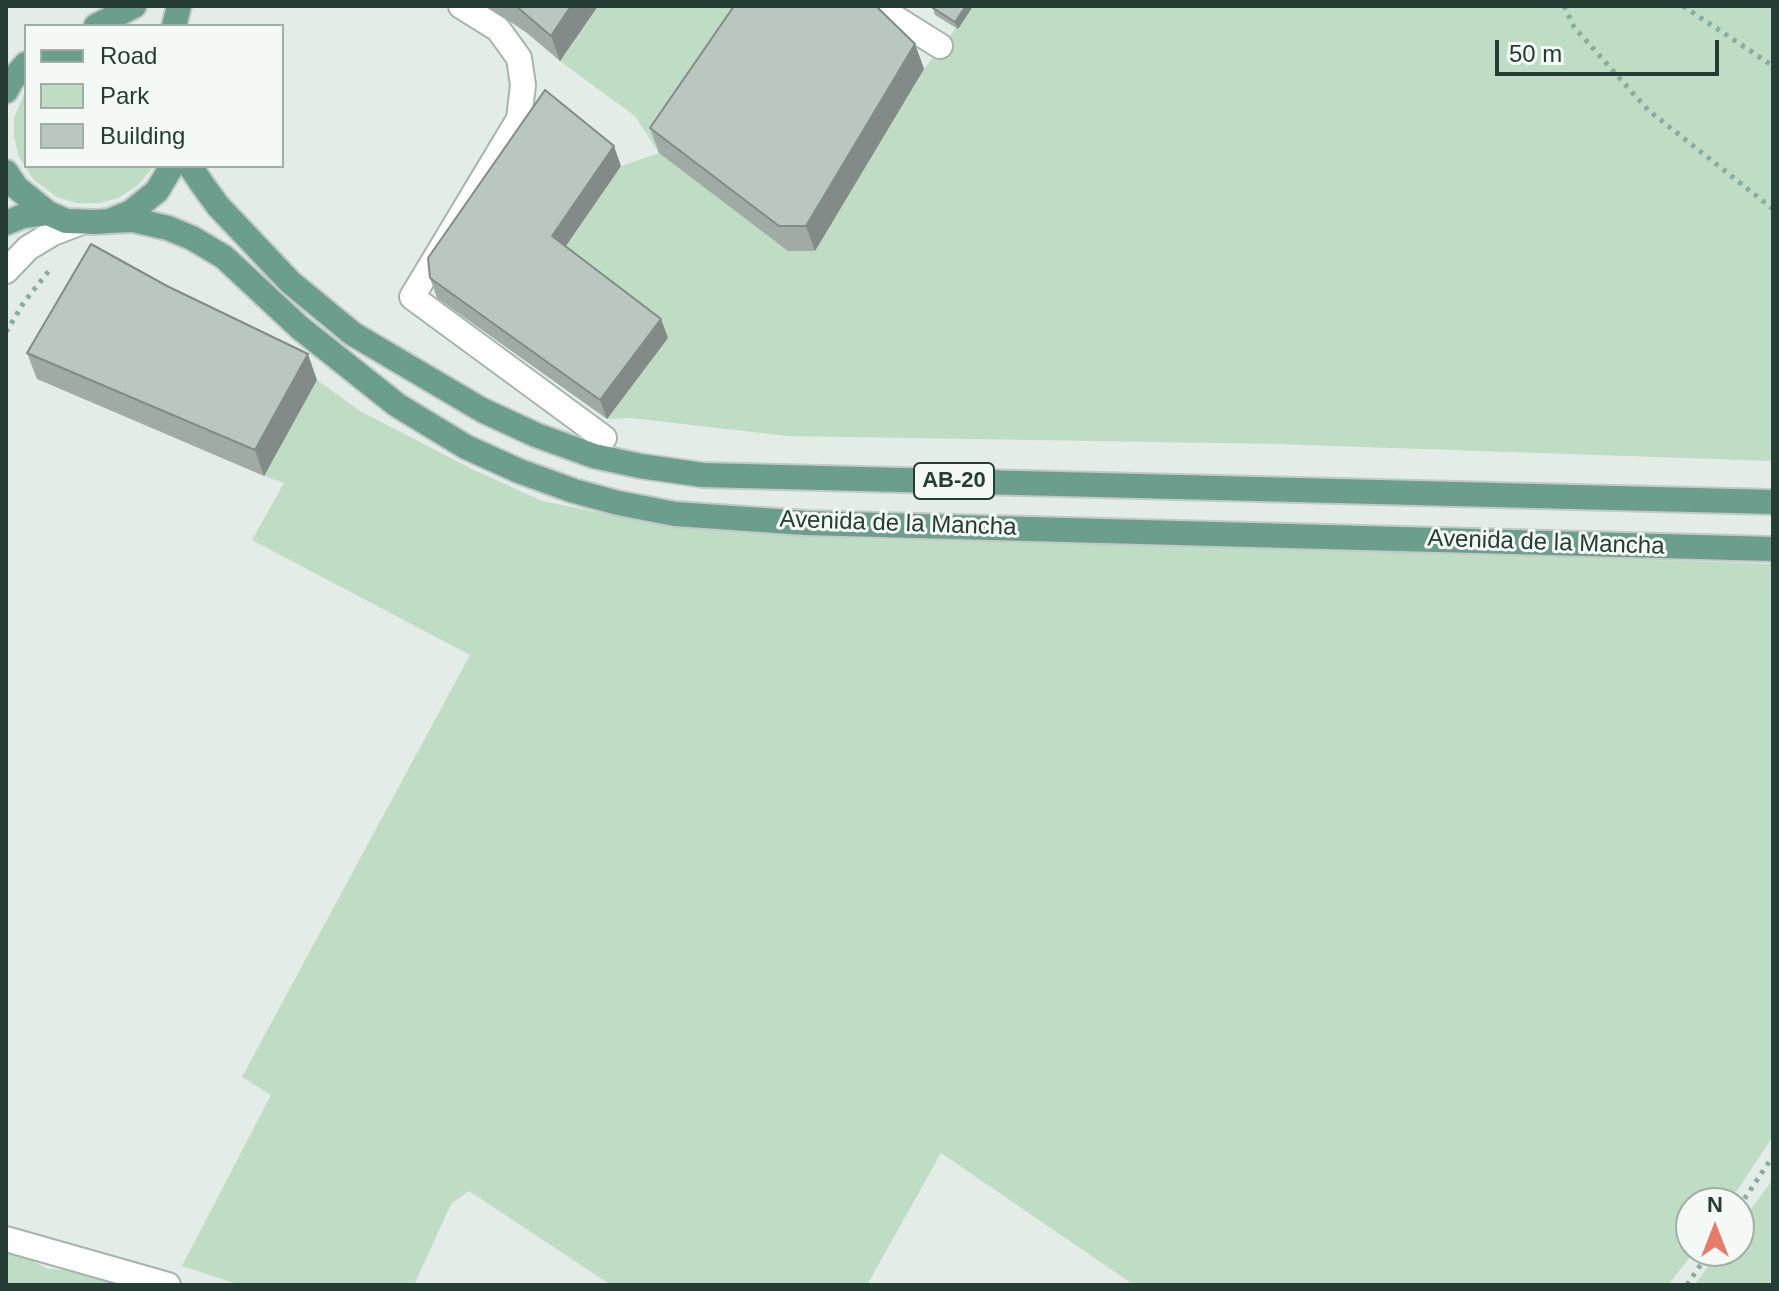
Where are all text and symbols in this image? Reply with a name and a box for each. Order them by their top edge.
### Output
legend [24,24,284,168]
scale bar [1499,24,1723,74]
text: 50 m [1509,40,1562,67]
text: Road [100,42,157,69]
text: Park [100,82,149,109]
text: Building [100,122,185,149]
road number: AB-20 [914,463,994,499]
street label: Avenida de la Mancha [779,505,1017,543]
street label: Avenida de la Mancha [1427,524,1665,562]
north arrow [1675,1187,1755,1267]
text: N [1707,1192,1723,1217]

